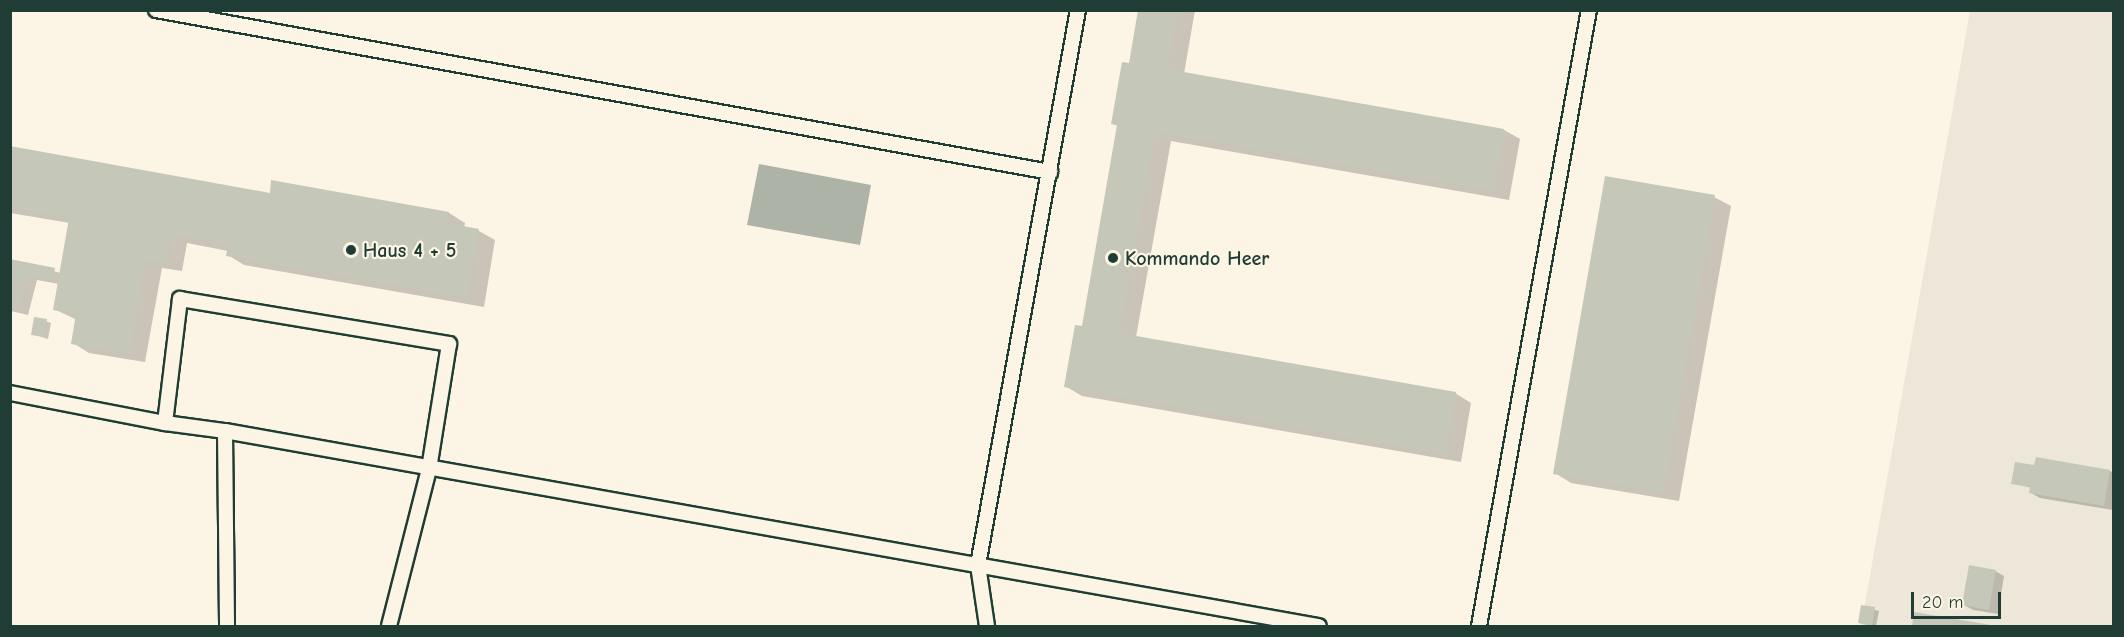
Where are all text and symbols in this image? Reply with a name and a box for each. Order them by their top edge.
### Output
place label: Haus 4 + 5 [363,238,456,262]
marker: Haus 4 + 5 [344,243,358,257]
place label: Kommando Heer [1125,246,1269,270]
marker: Kommando Heer [1106,251,1120,265]
scale bar [1914,580,2004,618]
text: 20 m [1922,592,1963,613]

